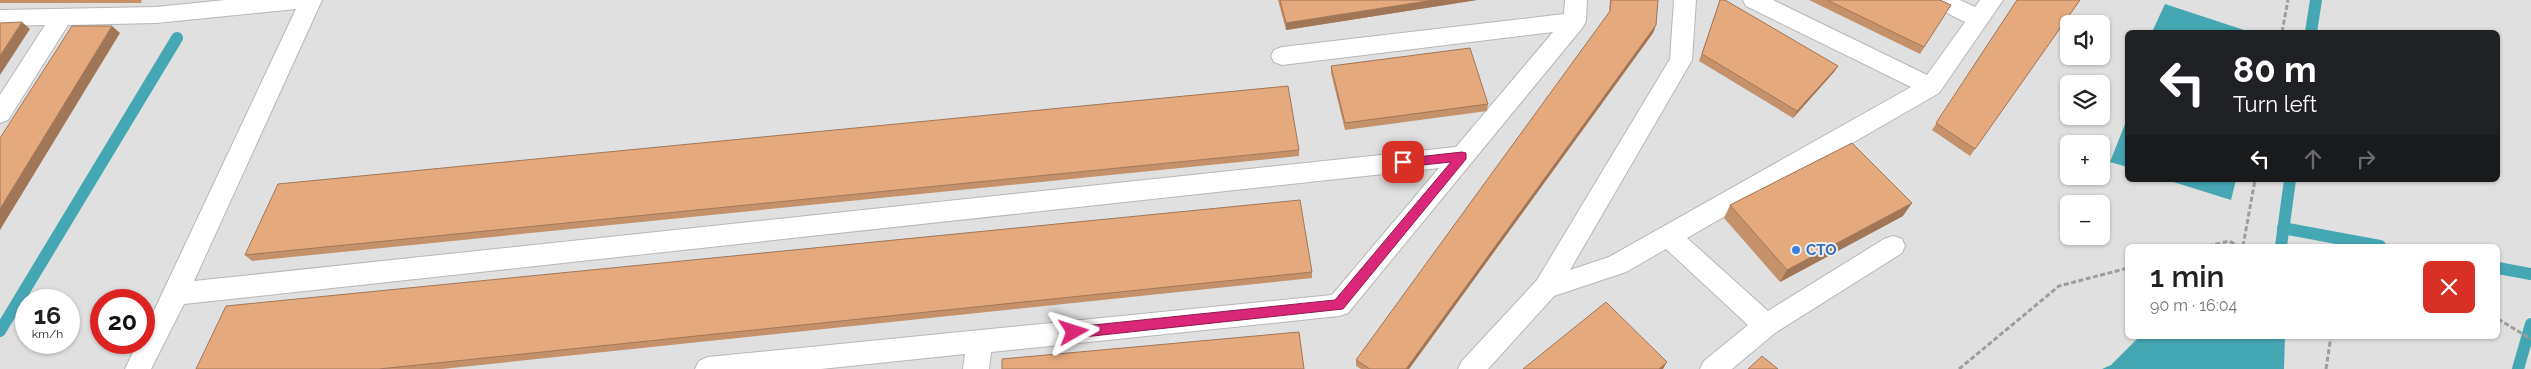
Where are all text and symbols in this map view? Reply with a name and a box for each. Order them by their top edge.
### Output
map controls [2060,15,2110,245]
button: sound [2060,15,2110,65]
text: 80 m [2233,49,2317,90]
icon: left [2150,50,2215,115]
button: layers [2060,75,2110,125]
text: Turn left [2233,91,2317,117]
button: + [2060,135,2110,185]
pin [1382,141,1424,183]
icon: left [2246,145,2274,173]
icon: ahead [2299,145,2327,173]
icon: right [2352,145,2380,173]
icon: arrive [1389,148,1417,176]
button: − [2060,195,2110,245]
place label: СТО [1806,241,1837,259]
marker: СТО [1790,244,1802,256]
text: 1 min [2150,259,2225,294]
button: close [2423,261,2475,313]
speed limit sign: 20 [90,289,155,354]
text: 90 m · 16:04 [2150,296,2237,315]
text: 16 [34,300,61,330]
position arrow [1047,305,1099,357]
text: km/h [32,327,63,341]

